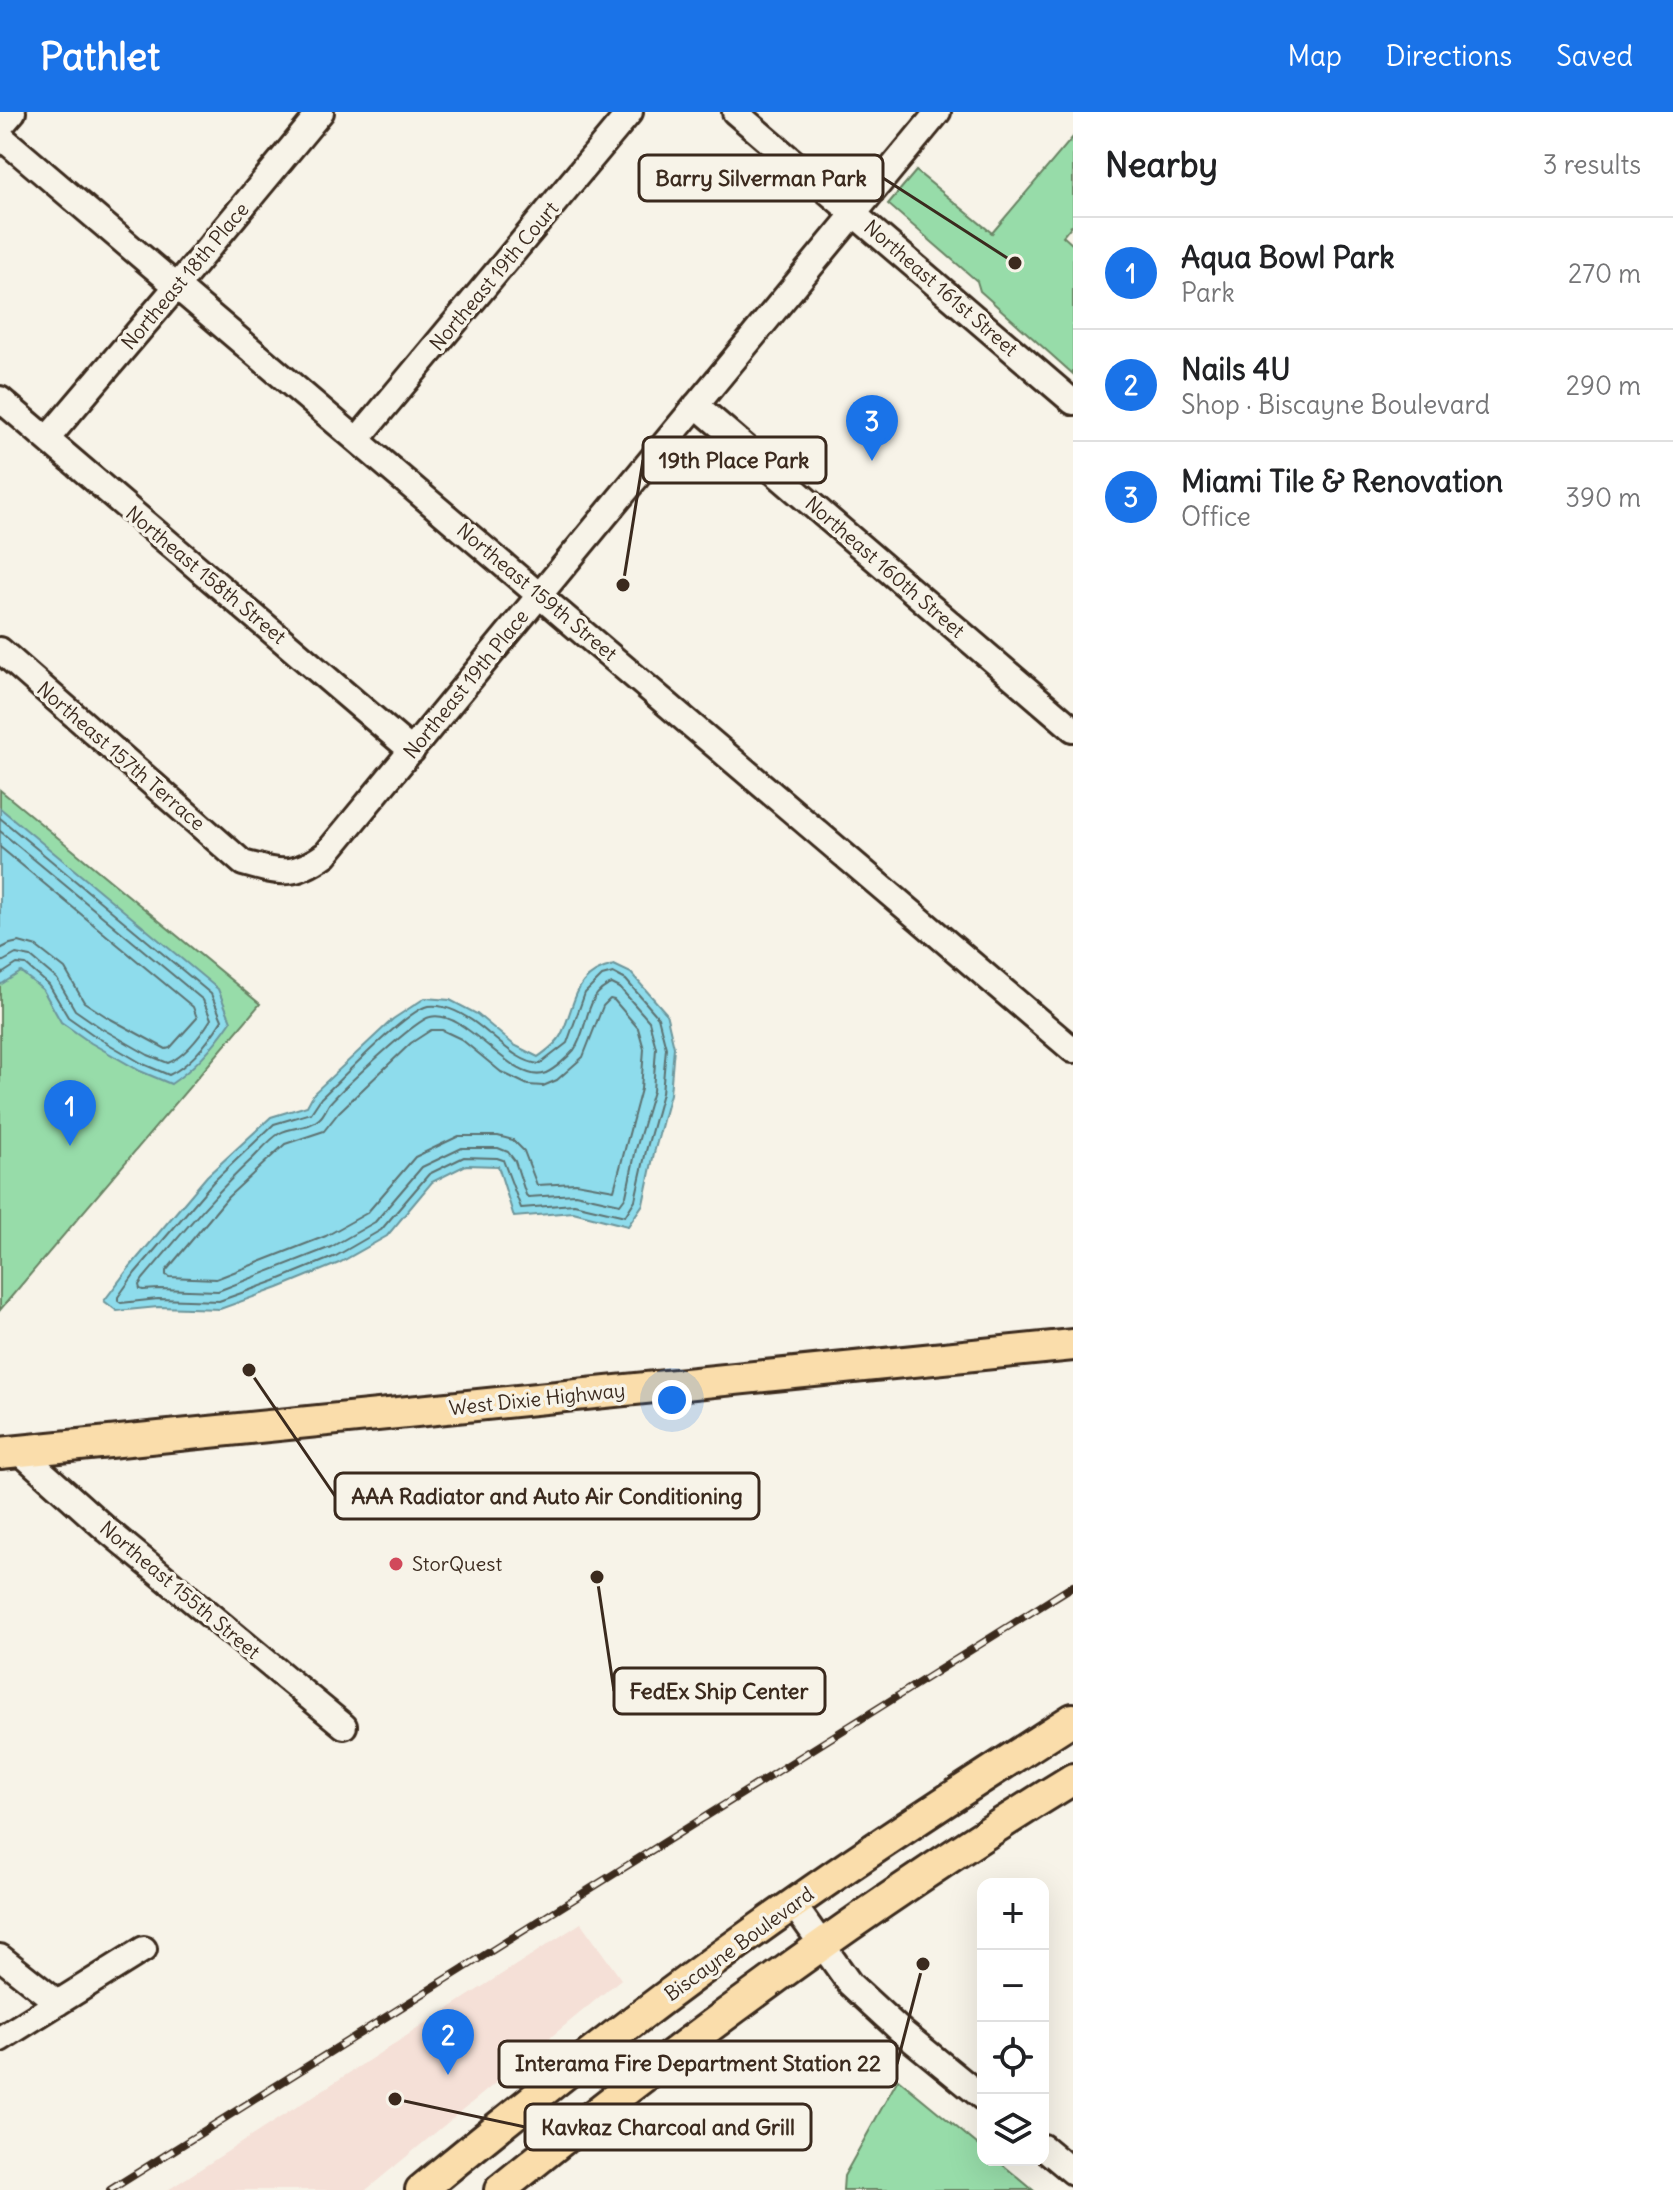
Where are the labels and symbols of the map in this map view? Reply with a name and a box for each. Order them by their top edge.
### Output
callout: Barry Silverman Park [639,155,883,201]
text: Barry Silverman Park [655,164,867,192]
street label: Northeast 19th Court [424,196,564,355]
street label: Northeast 18th Place [116,197,254,355]
street label: Northeast 161st Street [859,214,1024,361]
pin: 3 [846,395,898,461]
callout: 19th Place Park [643,437,826,483]
text: 19th Place Park [659,446,809,474]
street label: Northeast 160th Street [800,491,970,643]
street label: Northeast 158th Street [121,500,292,649]
street label: Northeast 159th Street [452,517,623,666]
street label: Northeast 19th Place [398,604,534,763]
street label: Northeast 157th Terrace [32,676,210,835]
pin: 1 [44,1080,96,1146]
street label: West Dixie Highway [448,1377,626,1420]
your location [652,1380,692,1420]
callout: AAA Radiator and Auto Air Conditioning [335,1473,759,1519]
text: AAA Radiator and Auto Air Conditioning [351,1482,743,1510]
street label: Northeast 155th Street [95,1515,266,1664]
place label: StorQuest [412,1551,502,1576]
marker: StorQuest [387,1555,405,1573]
callout: FedEx Ship Center [614,1668,825,1714]
text: FedEx Ship Center [630,1677,809,1705]
street label: Biscayne Boulevard [659,1881,818,2006]
pin: 2 [422,2009,474,2075]
callout: Interama Fire Department Station 22 [499,2041,897,2087]
text: Interama Fire Department Station 22 [515,2049,881,2077]
callout: Kavkaz Charcoal and Grill [525,2104,811,2150]
text: Kavkaz Charcoal and Grill [541,2113,795,2141]

